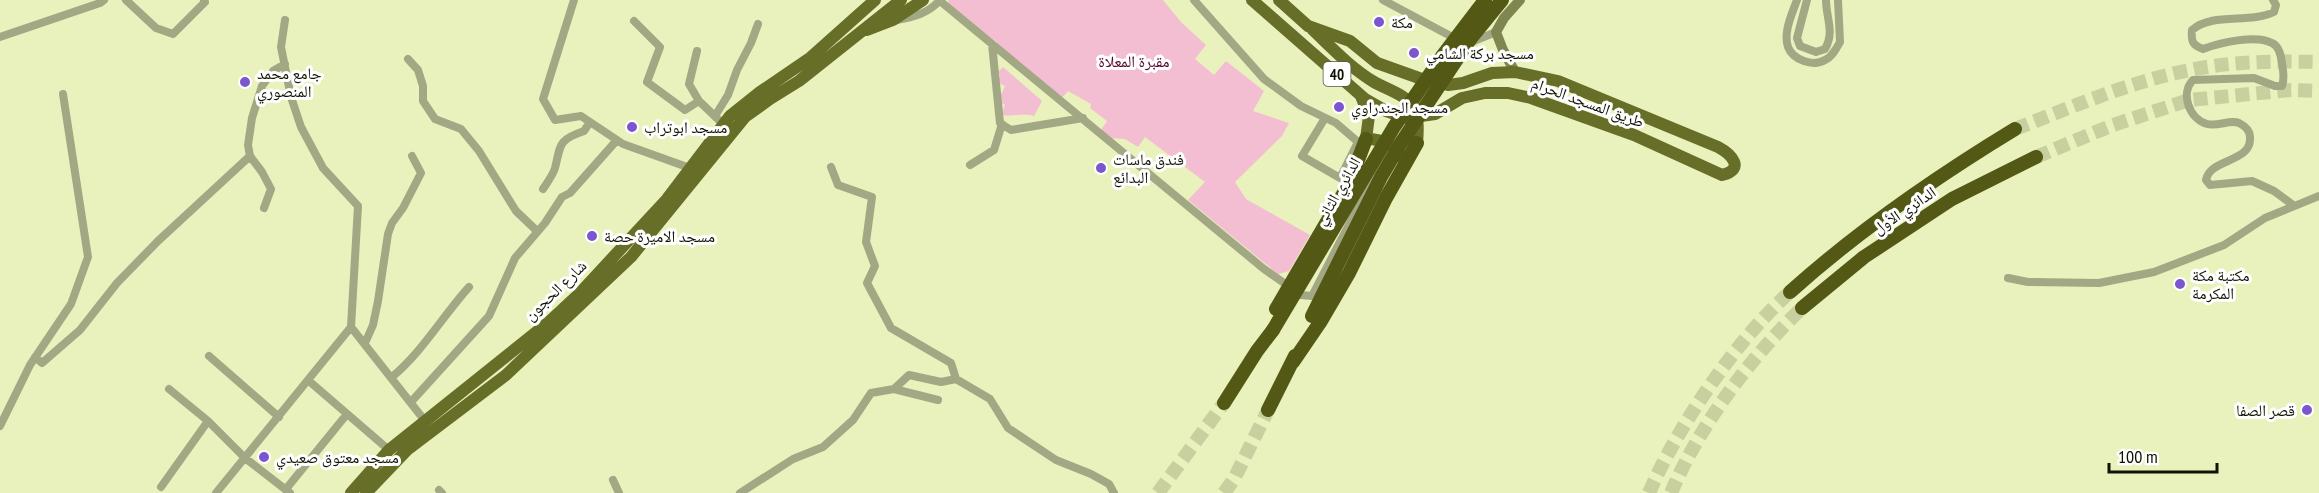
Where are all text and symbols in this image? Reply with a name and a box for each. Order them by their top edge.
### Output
place label: مكة [1391,12,1413,32]
marker: مكة [1372,15,1386,29]
place label: مسجد بركة الشامي [1426,43,1534,66]
marker: مسجد بركة الشامي [1407,46,1421,60]
park label: مقبرة المعلاة [1098,51,1170,71]
road number: 40 [1324,62,1350,86]
place label: جامع محمد المنصوري [257,63,322,104]
street label: طريق المسجد الحرام [1529,72,1647,133]
marker: جامع محمد المنصوري [238,75,252,89]
place label: مسجد الجندراوي [1351,97,1448,120]
marker: مسجد الجندراوي [1332,100,1346,114]
place label: مسجد ابوتراب [644,117,727,137]
marker: مسجد ابوتراب [625,120,639,134]
place label: فندق ماسات البدائع [1113,149,1184,188]
street label: الدائري الثاني [1310,153,1367,230]
marker: فندق ماسات البدائع [1094,161,1108,175]
street label: الدائري الأول [1869,182,1941,241]
place label: مسجد الاميرة حصة [604,226,715,246]
marker: مسجد الاميرة حصة [585,229,599,243]
street label: شارع الحجون [520,255,591,325]
place label: مكتبة مكة المكرمة [2192,265,2250,303]
marker: مكتبة مكة المكرمة [2173,277,2187,291]
place label: قصر الصفا [2236,400,2295,420]
marker: قصر الصفا [2300,403,2314,417]
scale bar [2109,436,2217,474]
text: 100 m [2118,445,2158,468]
place label: مسجد معتوق صعيدي [276,447,399,470]
marker: مسجد معتوق صعيدي [257,450,271,464]

